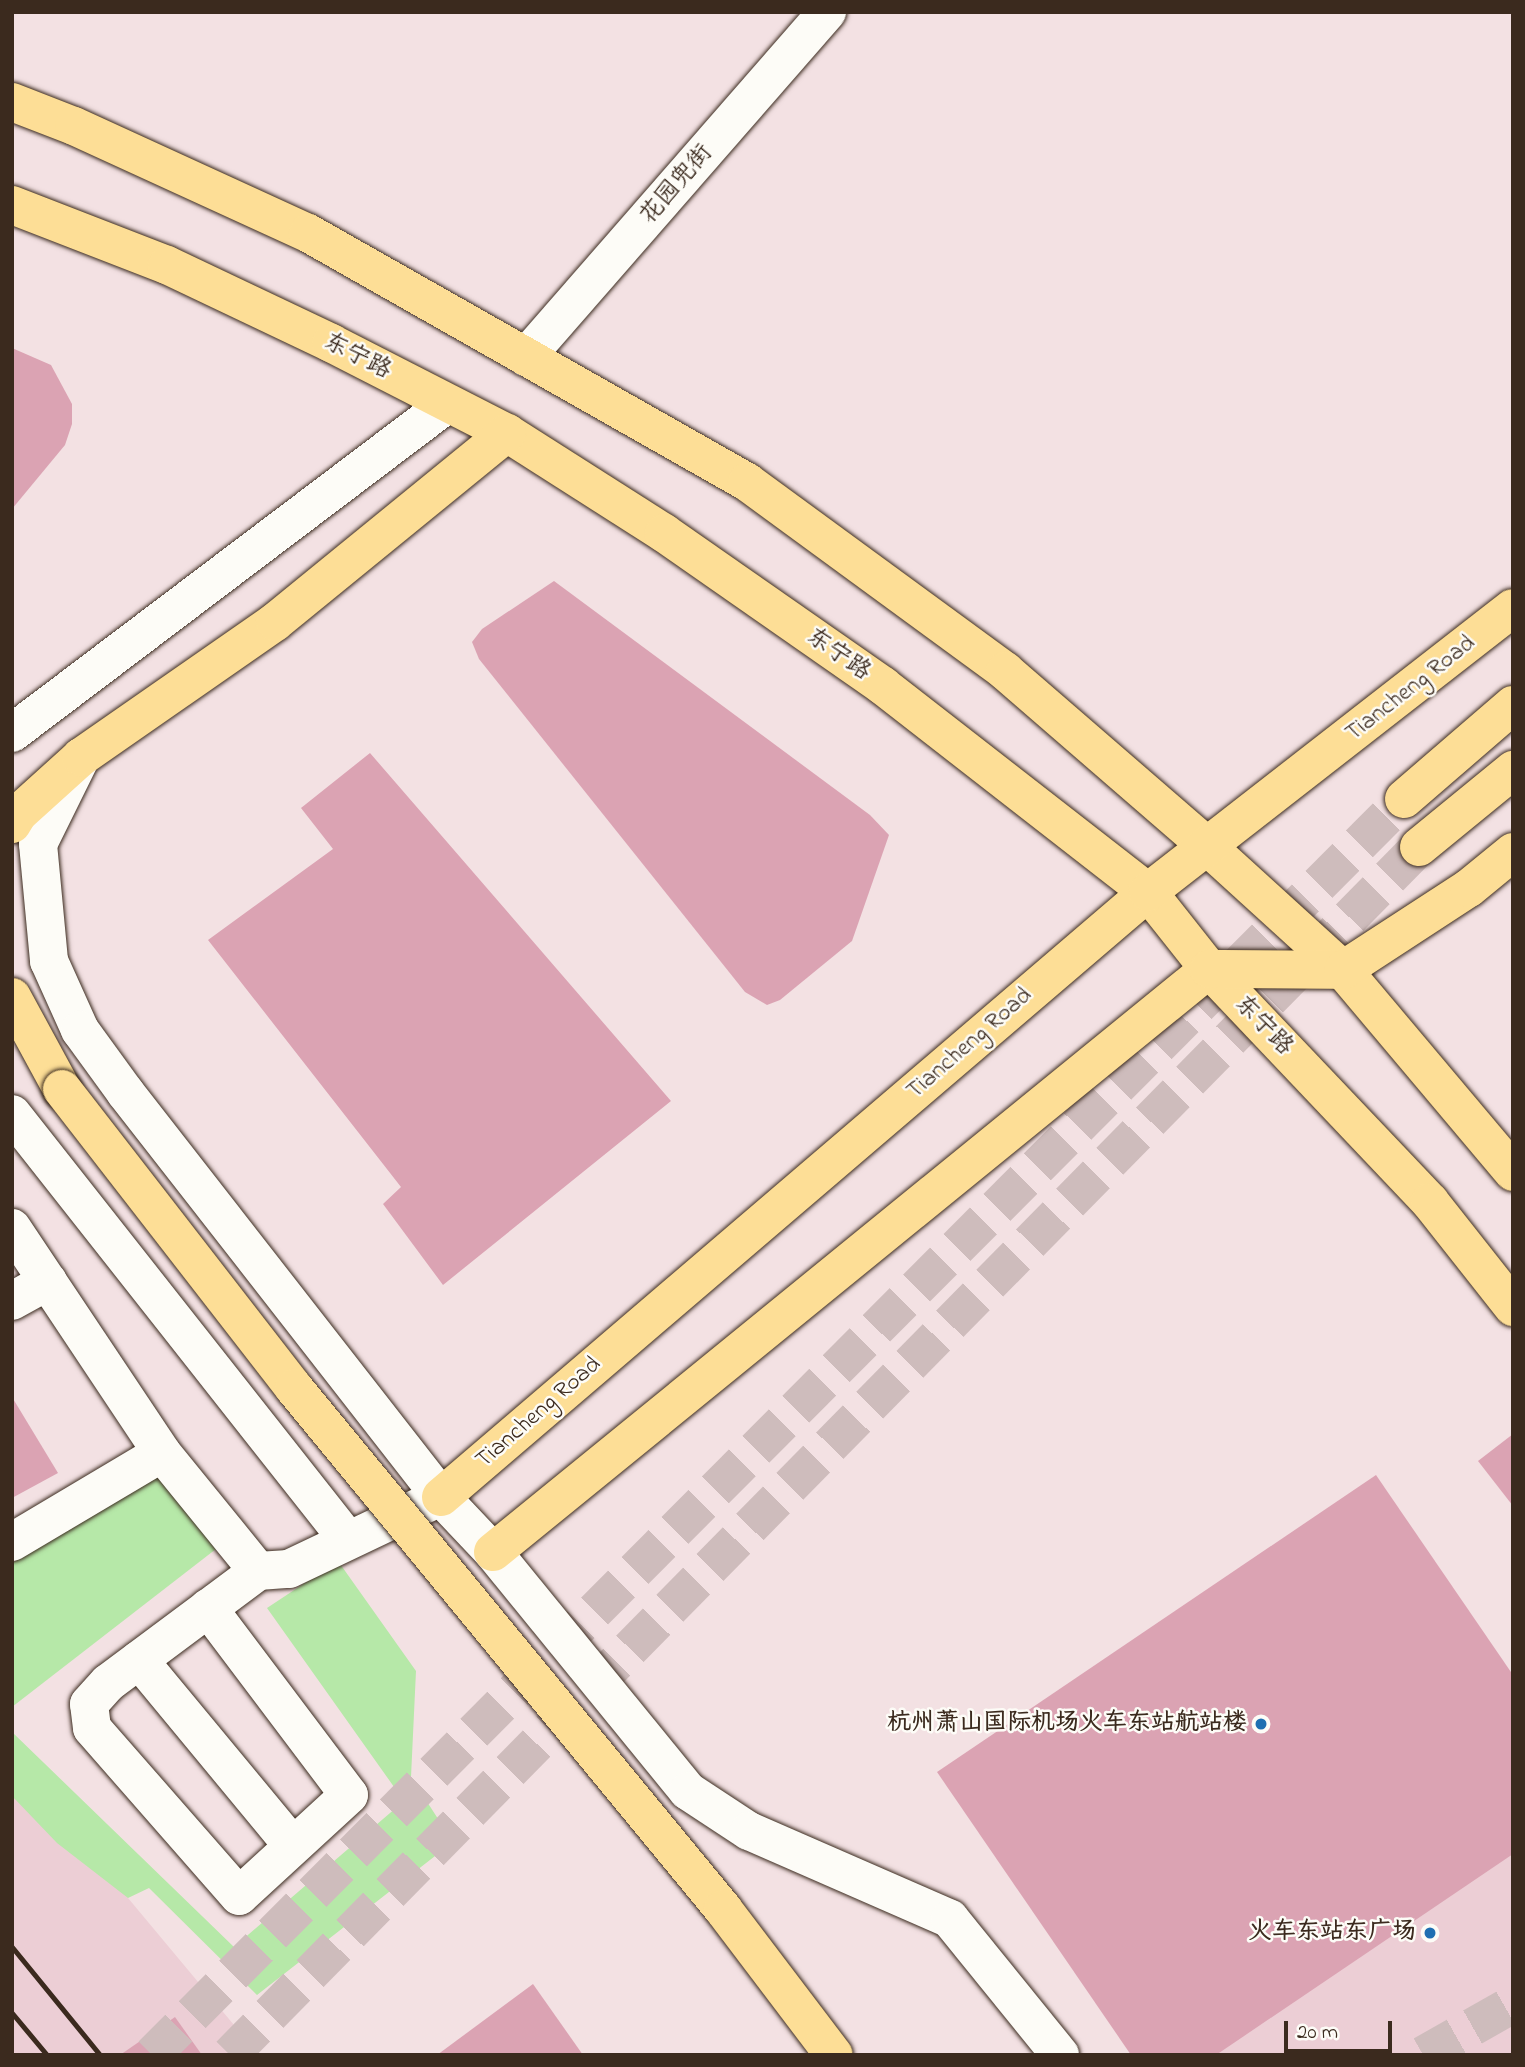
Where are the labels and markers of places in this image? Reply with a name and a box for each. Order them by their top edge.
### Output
place label: 杭州萧山国际机场火车东站航站楼 [887,1710,1247,1738]
marker: 杭州萧山国际机场火车东站航站楼 [1253,1716,1269,1732]
place label: 火车东站东广场 [1248,1919,1416,1947]
marker: 火车东站东广场 [1422,1925,1438,1941]

